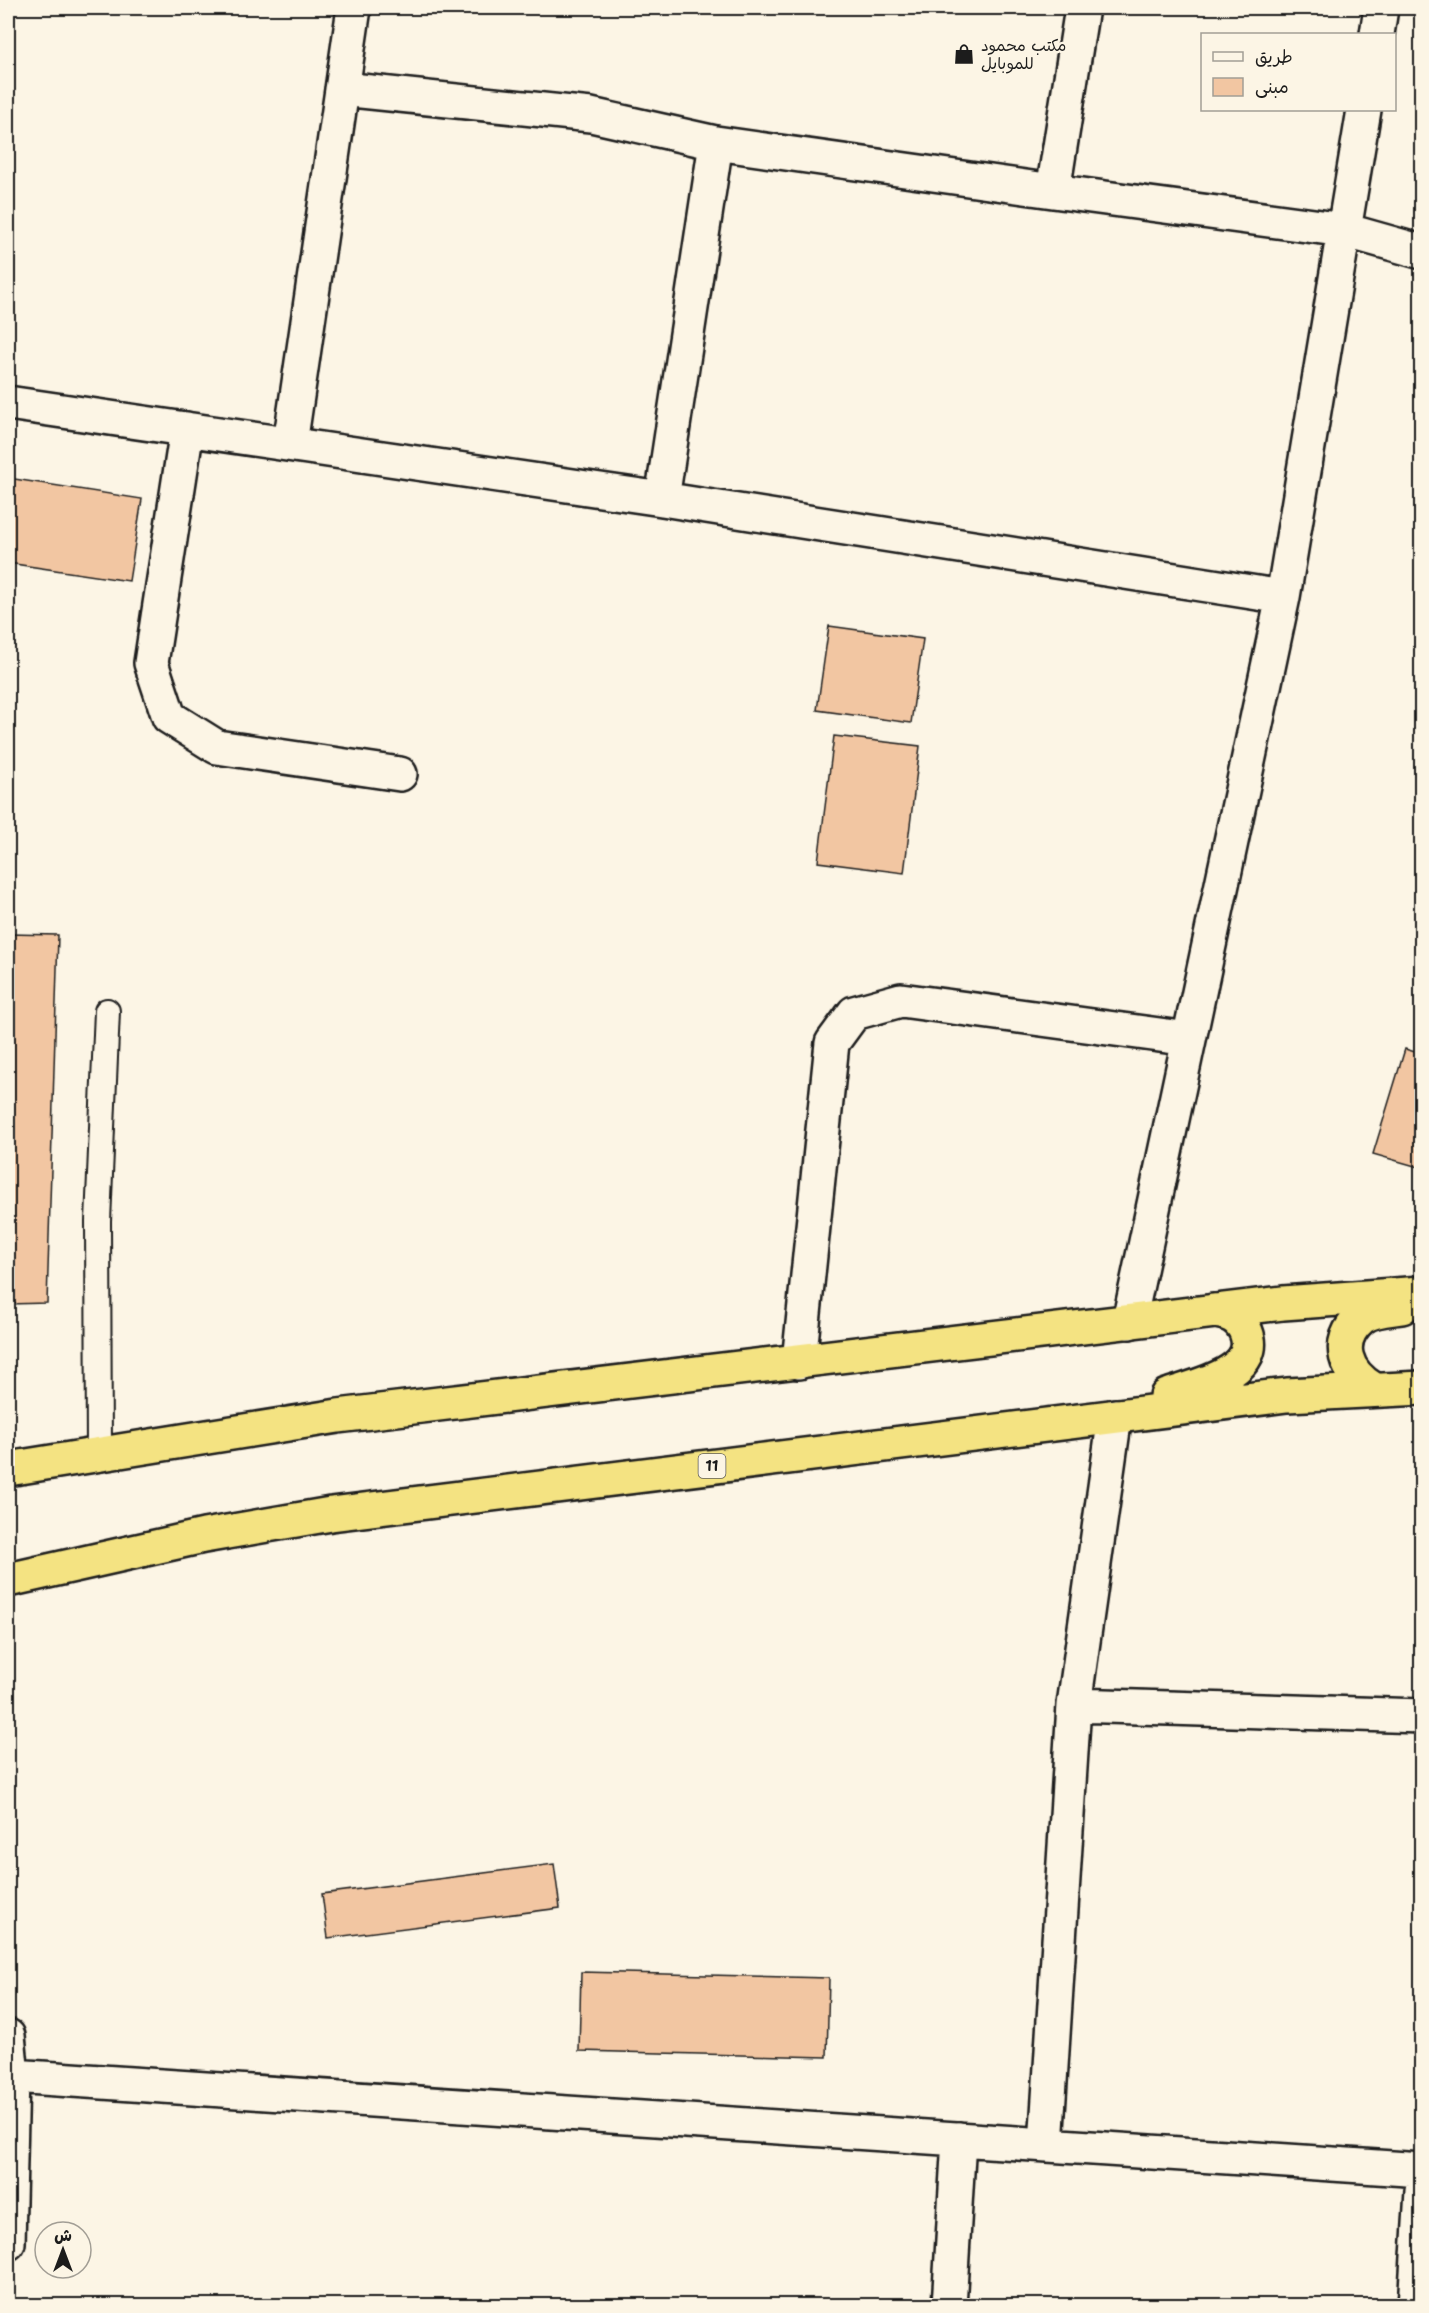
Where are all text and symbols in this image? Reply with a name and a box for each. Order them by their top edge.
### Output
legend [1201,33,1396,111]
place label: مكتب محمود للموبايل [981,35,1066,74]
shop icon: مكتب محمود للموبايل [952,42,976,66]
text: طريق [1255,45,1293,69]
text: مبنى [1255,75,1289,99]
road number: 11 [698,1454,726,1478]
north arrow [33,2220,93,2280]
text: ش [54,2225,72,2246]

